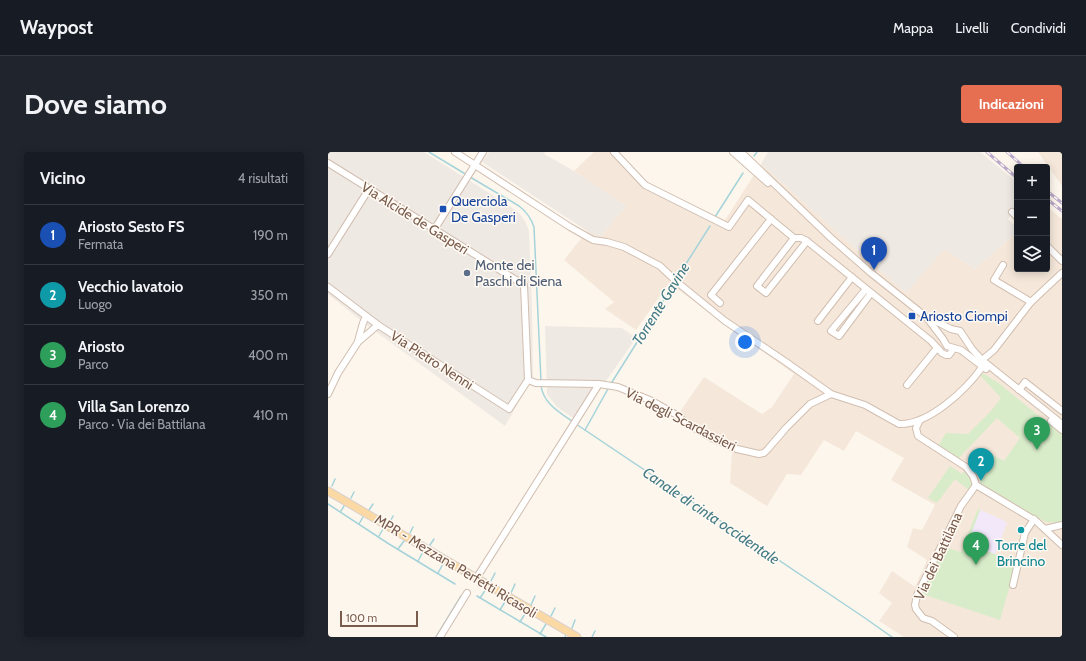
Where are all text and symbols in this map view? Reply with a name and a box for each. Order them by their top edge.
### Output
text: Waypost [20,16,93,39]
text: Mappa [893,19,933,37]
text: Livelli [955,19,989,37]
text: Condividi [1011,19,1066,37]
button: Indicazioni [961,85,1062,123]
text: Dove siamo [24,87,167,121]
map controls [1014,164,1050,272]
button: + [1014,164,1050,200]
text: Vicino [40,168,85,188]
text: 4 risultati [238,170,288,186]
street label: Via Alcide de Gasperi [358,178,472,258]
place label: Querciola De Gasperi [451,192,516,226]
button: − [1014,200,1050,236]
marker: Querciola De Gasperi [438,204,448,214]
text: Ariosto Sesto FS [78,218,184,236]
text: 1 [51,227,55,243]
text: 190 m [253,227,288,243]
text: Fermata [78,236,123,252]
button: layers [1014,236,1050,272]
pin: 1 [861,237,887,270]
place label: Monte dei Paschi di Siena [475,256,562,290]
water label: Torrente Gavine [628,259,694,349]
marker: Monte dei Paschi di Siena [462,268,472,278]
text: Vecchio lavatoio [78,278,183,296]
text: 2 [50,287,56,303]
text: 350 m [251,287,288,303]
text: Luogo [78,296,112,312]
place label: Ariosto Ciompi [920,307,1008,325]
marker: Ariosto Ciompi [907,311,917,321]
street label: Via Pietro Nenni [387,326,477,394]
your location [735,332,755,352]
text: Ariosto [78,338,125,356]
text: 3 [49,347,57,363]
text: 400 m [248,347,288,363]
text: Parco [78,356,108,372]
street label: Via degli Scardassieri [622,383,740,455]
text: Villa San Lorenzo [78,398,190,416]
text: 4 [49,407,57,423]
text: 410 m [253,407,288,423]
text: Parco · Via dei Battilana [78,416,206,432]
pin: 3 [1024,417,1050,450]
pin: 2 [968,448,994,481]
water label: Canale di cinta occidentale [639,463,783,569]
street label: Via dei Battilana [910,509,966,603]
street label: MPR - Mezzana Perfetti Ricasoli [371,510,541,622]
marker: Torre del Brincino [1016,525,1026,535]
pin: 4 [963,532,989,565]
place label: Torre del Brincino [995,536,1047,570]
scale bar [340,609,418,628]
text: 100 m [346,611,377,625]

